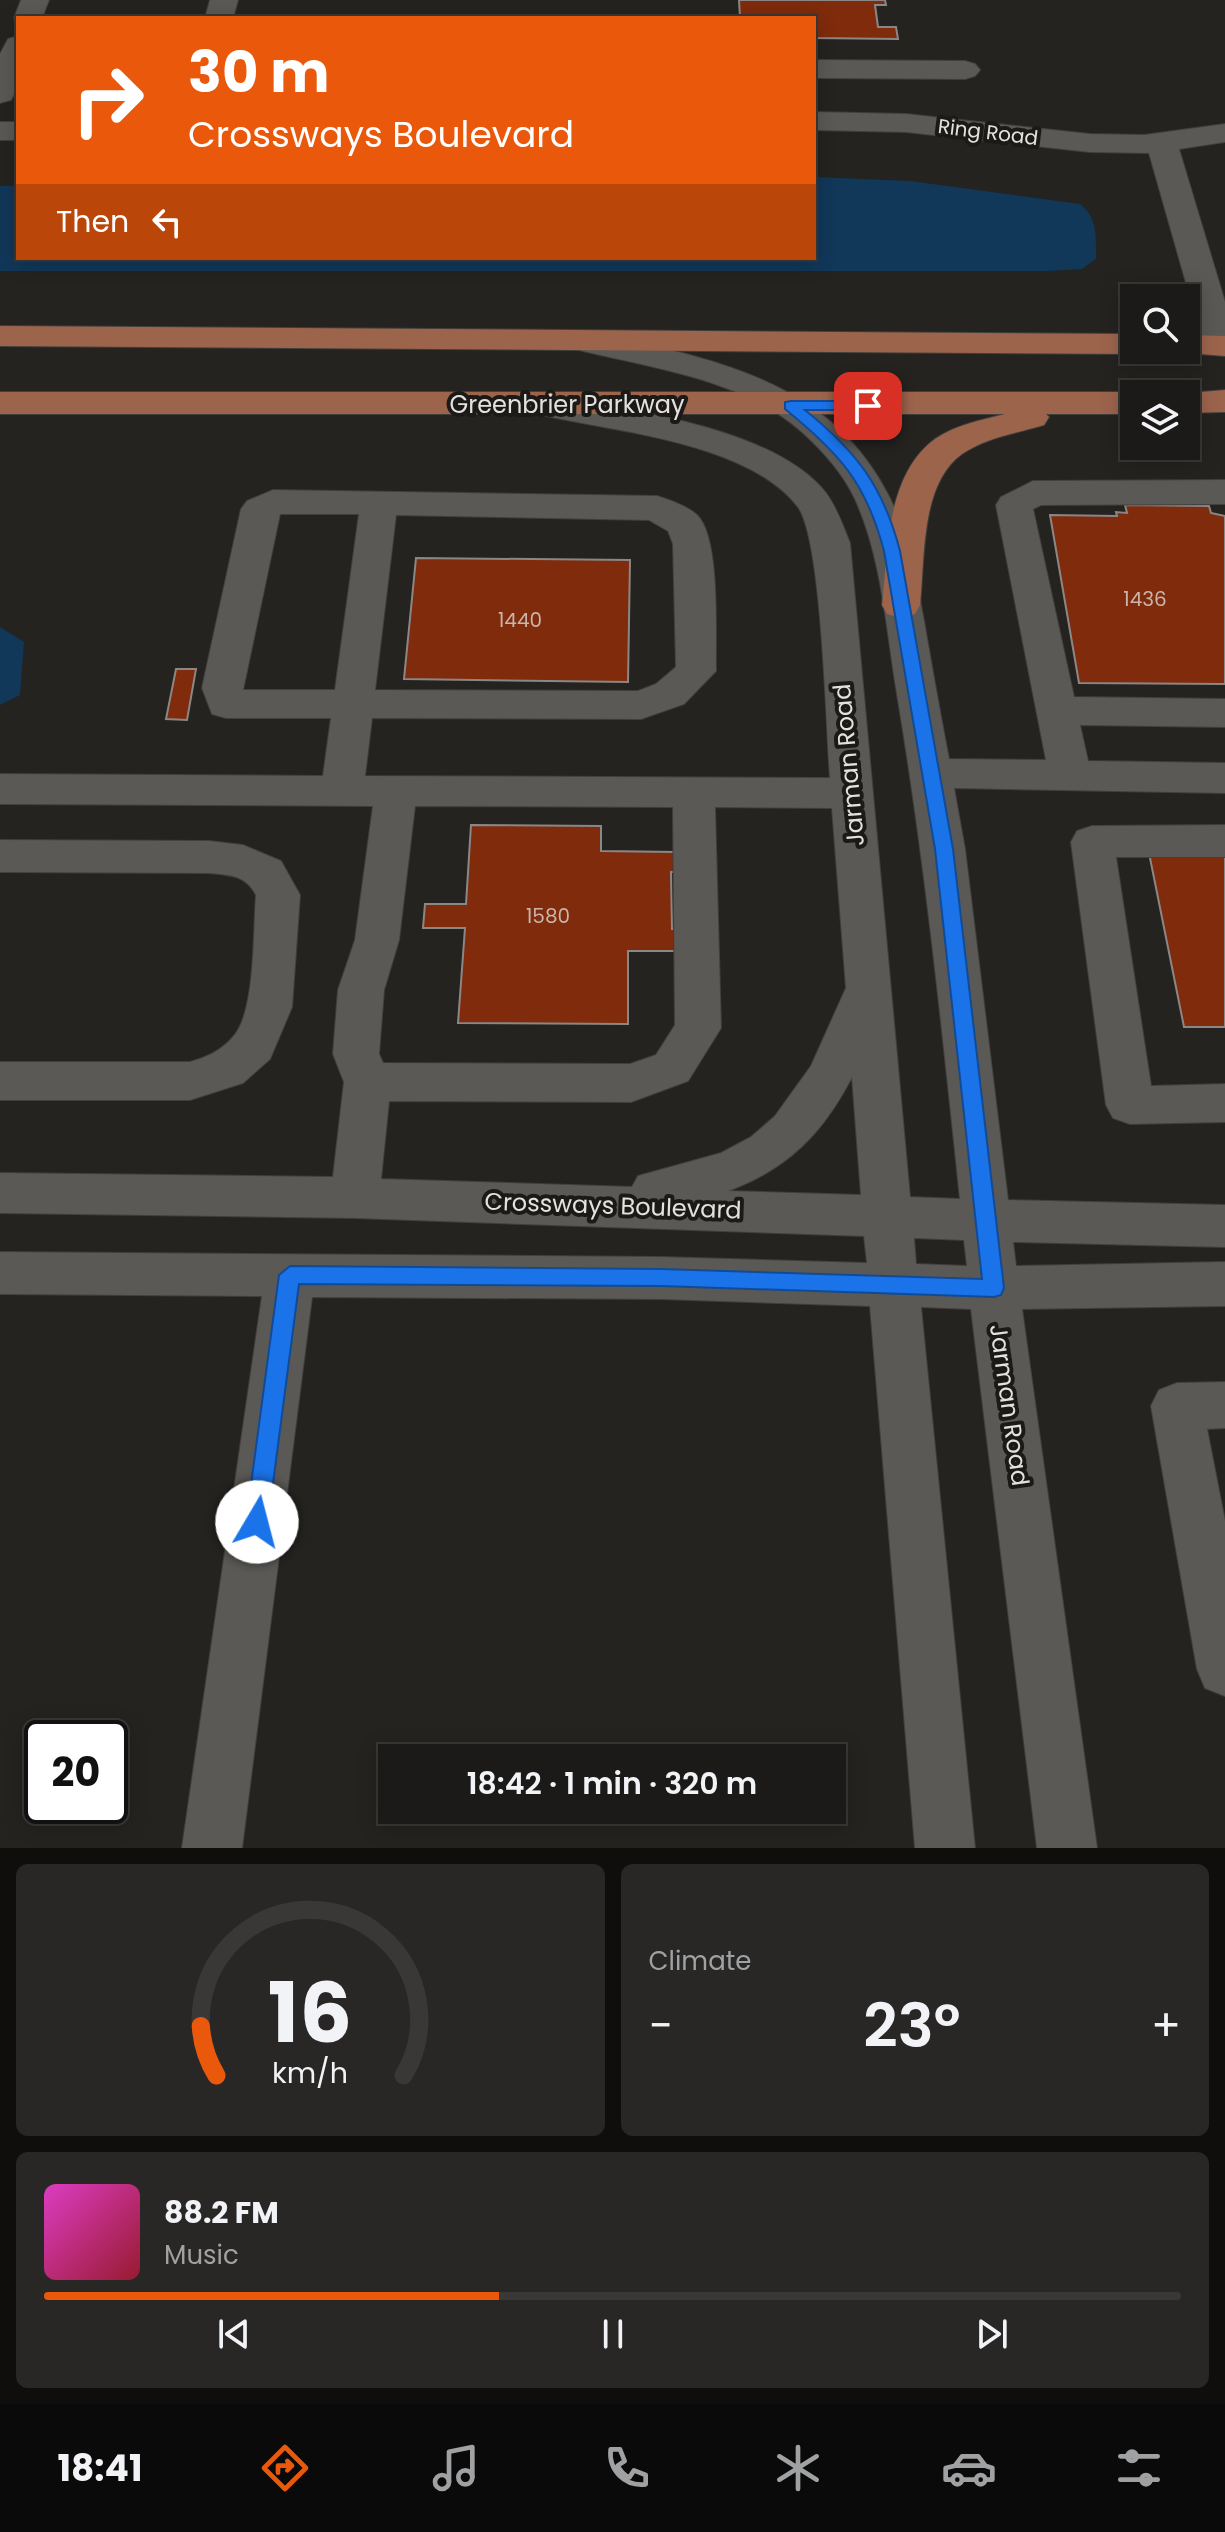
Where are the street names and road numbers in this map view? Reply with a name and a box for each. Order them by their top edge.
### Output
street label: Ring Road [936,112,1040,152]
street label: Greenbrier Parkway [450,388,685,421]
street label: Jarman Road [825,682,872,848]
street label: Crossways Boulevard [484,1185,742,1226]
street label: Jarman Road [982,1322,1037,1488]

